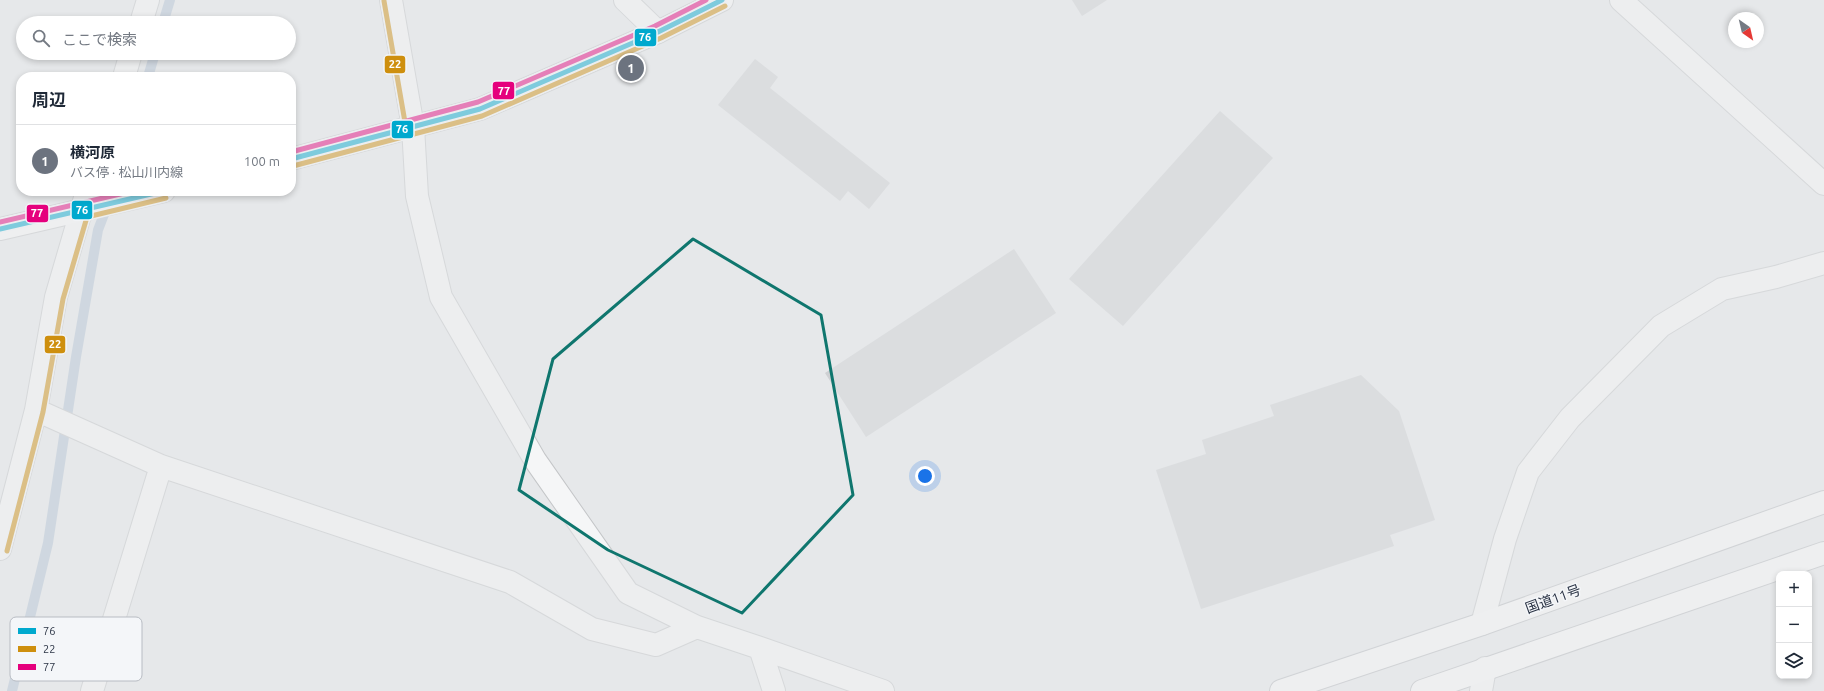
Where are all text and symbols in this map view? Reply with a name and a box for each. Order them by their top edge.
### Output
north arrow [1728,12,1764,48]
search box [16,16,296,60]
icon: search [30,27,52,49]
line badge: 76 [634,28,657,47]
text: ここで検索 [62,31,137,48]
text: 76 [639,31,651,43]
pin: 1 [618,53,644,83]
line badge: 22 [384,55,406,74]
text: 22 [389,58,401,70]
line badge: 77 [492,81,515,100]
text: 77 [498,85,510,97]
text: 周辺 [32,90,66,109]
line badge: 76 [391,120,414,139]
text: 76 [396,123,408,135]
text: 横河原 [70,144,115,161]
text: 1 [41,154,49,168]
text: 100 m [244,154,280,168]
text: バス停 · 松山川内線 [70,165,183,179]
line badge: 76 [71,200,93,220]
line badge: 77 [26,204,49,223]
text: 76 [76,204,88,216]
text: 77 [31,207,43,219]
line badge: 22 [44,335,66,354]
text: 22 [49,338,61,350]
your location [915,466,935,486]
map controls [1776,571,1812,679]
button: + [1776,571,1812,607]
street label: 国道11号 [1523,582,1583,616]
button: − [1776,607,1812,643]
legend [10,617,142,681]
text: 76 [43,625,55,637]
text: 22 [43,643,55,655]
button: layers [1776,643,1812,679]
text: 77 [43,661,55,673]

